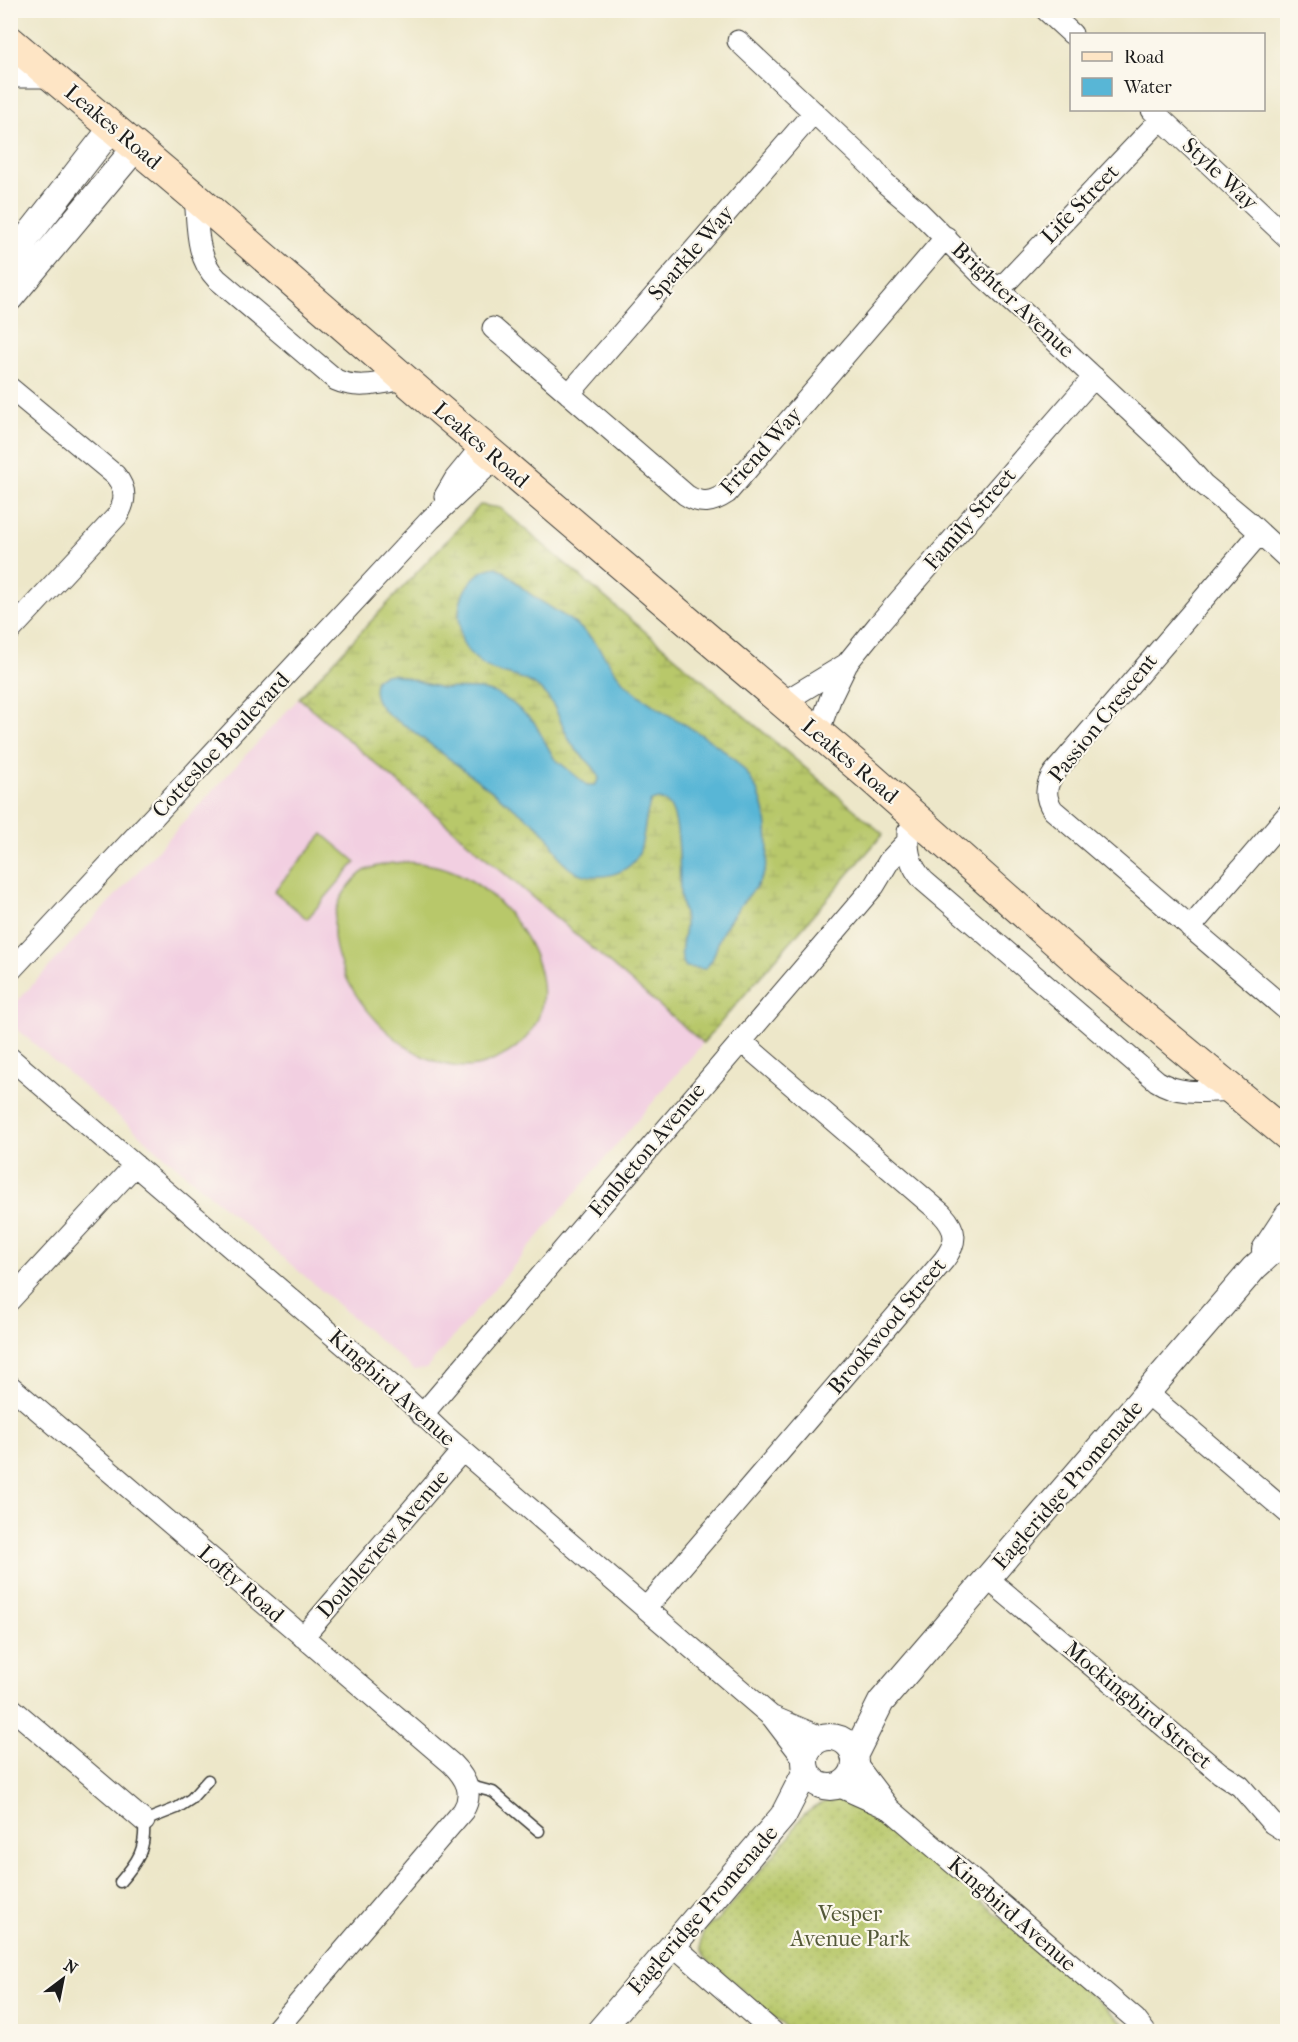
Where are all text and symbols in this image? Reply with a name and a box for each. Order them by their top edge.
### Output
legend [1070,33,1265,111]
text: Road [1124,47,1164,68]
text: Water [1123,77,1172,98]
street label: Leakes Road [59,79,167,176]
street label: Style Way [1177,132,1264,216]
street label: Life Street [1036,159,1124,249]
street label: Sparkle Way [643,199,740,306]
street label: Brighter Avenue [946,237,1080,363]
street label: Leakes Road [428,396,535,494]
street label: Friend Way [715,401,808,500]
street label: Family Street [919,463,1021,575]
street label: Passion Crescent [1043,648,1163,788]
street label: Cottesloe Boulevard [147,666,296,823]
street label: Leakes Road [796,713,904,810]
street label: Embleton Avenue [583,1078,711,1222]
street label: Brookwood Street [822,1252,952,1399]
street label: Kingbird Avenue [323,1324,461,1452]
street label: Eagleridge Promenade [987,1395,1149,1575]
street label: Doubleview Avenue [311,1464,455,1624]
street label: Lofty Road [193,1540,290,1629]
street label: Mockingbird Street [1059,1636,1217,1774]
street label: Eagleridge Promenade [622,1820,784,2000]
street label: Kingbird Avenue [942,1851,1082,1977]
park label: Vesper Avenue Park [789,1901,910,1952]
north arrow [33,1949,93,2009]
text: N [61,1955,82,1978]

